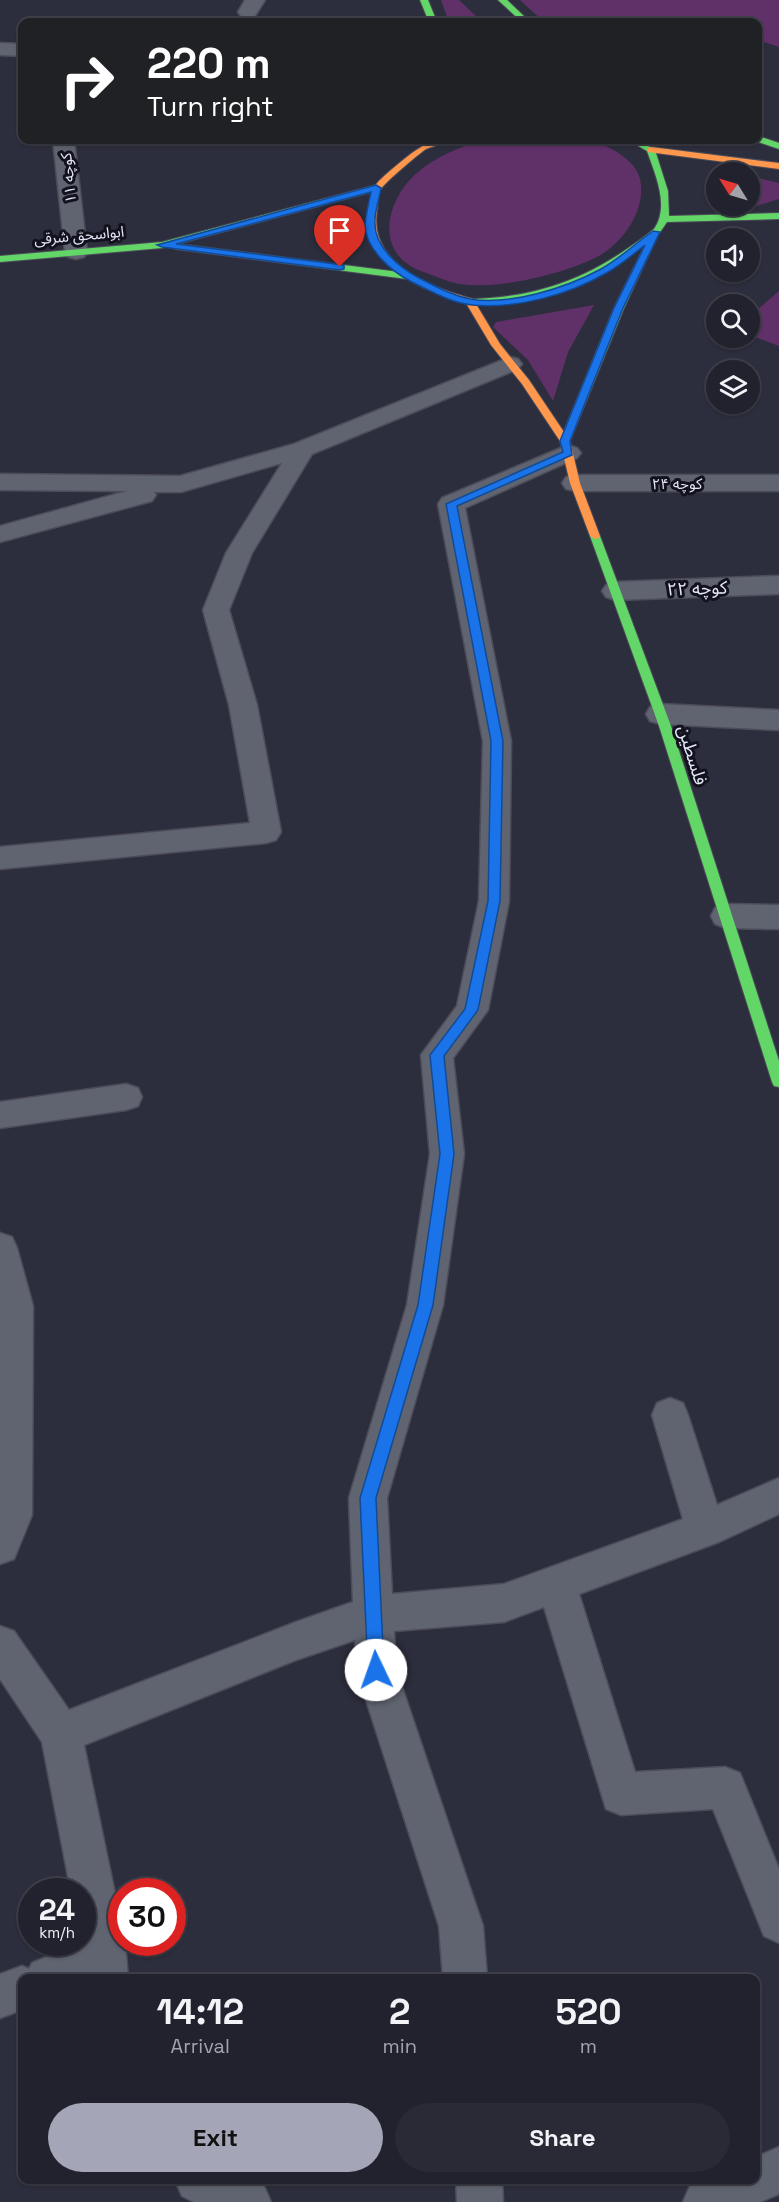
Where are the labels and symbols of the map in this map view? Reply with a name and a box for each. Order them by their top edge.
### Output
street label: کوچه ۱۱ [56,151,81,204]
north arrow [706,162,760,216]
pin [314,205,365,267]
street label: ابواسحق شرقی [33,222,125,249]
street label: کوچه ۲۴ [652,474,703,494]
street label: کوچه ۲۲ [666,575,728,601]
street label: فلسطین [673,722,713,788]
position arrow [344,1638,408,1702]
speed limit sign: 30 [108,1878,186,1956]

